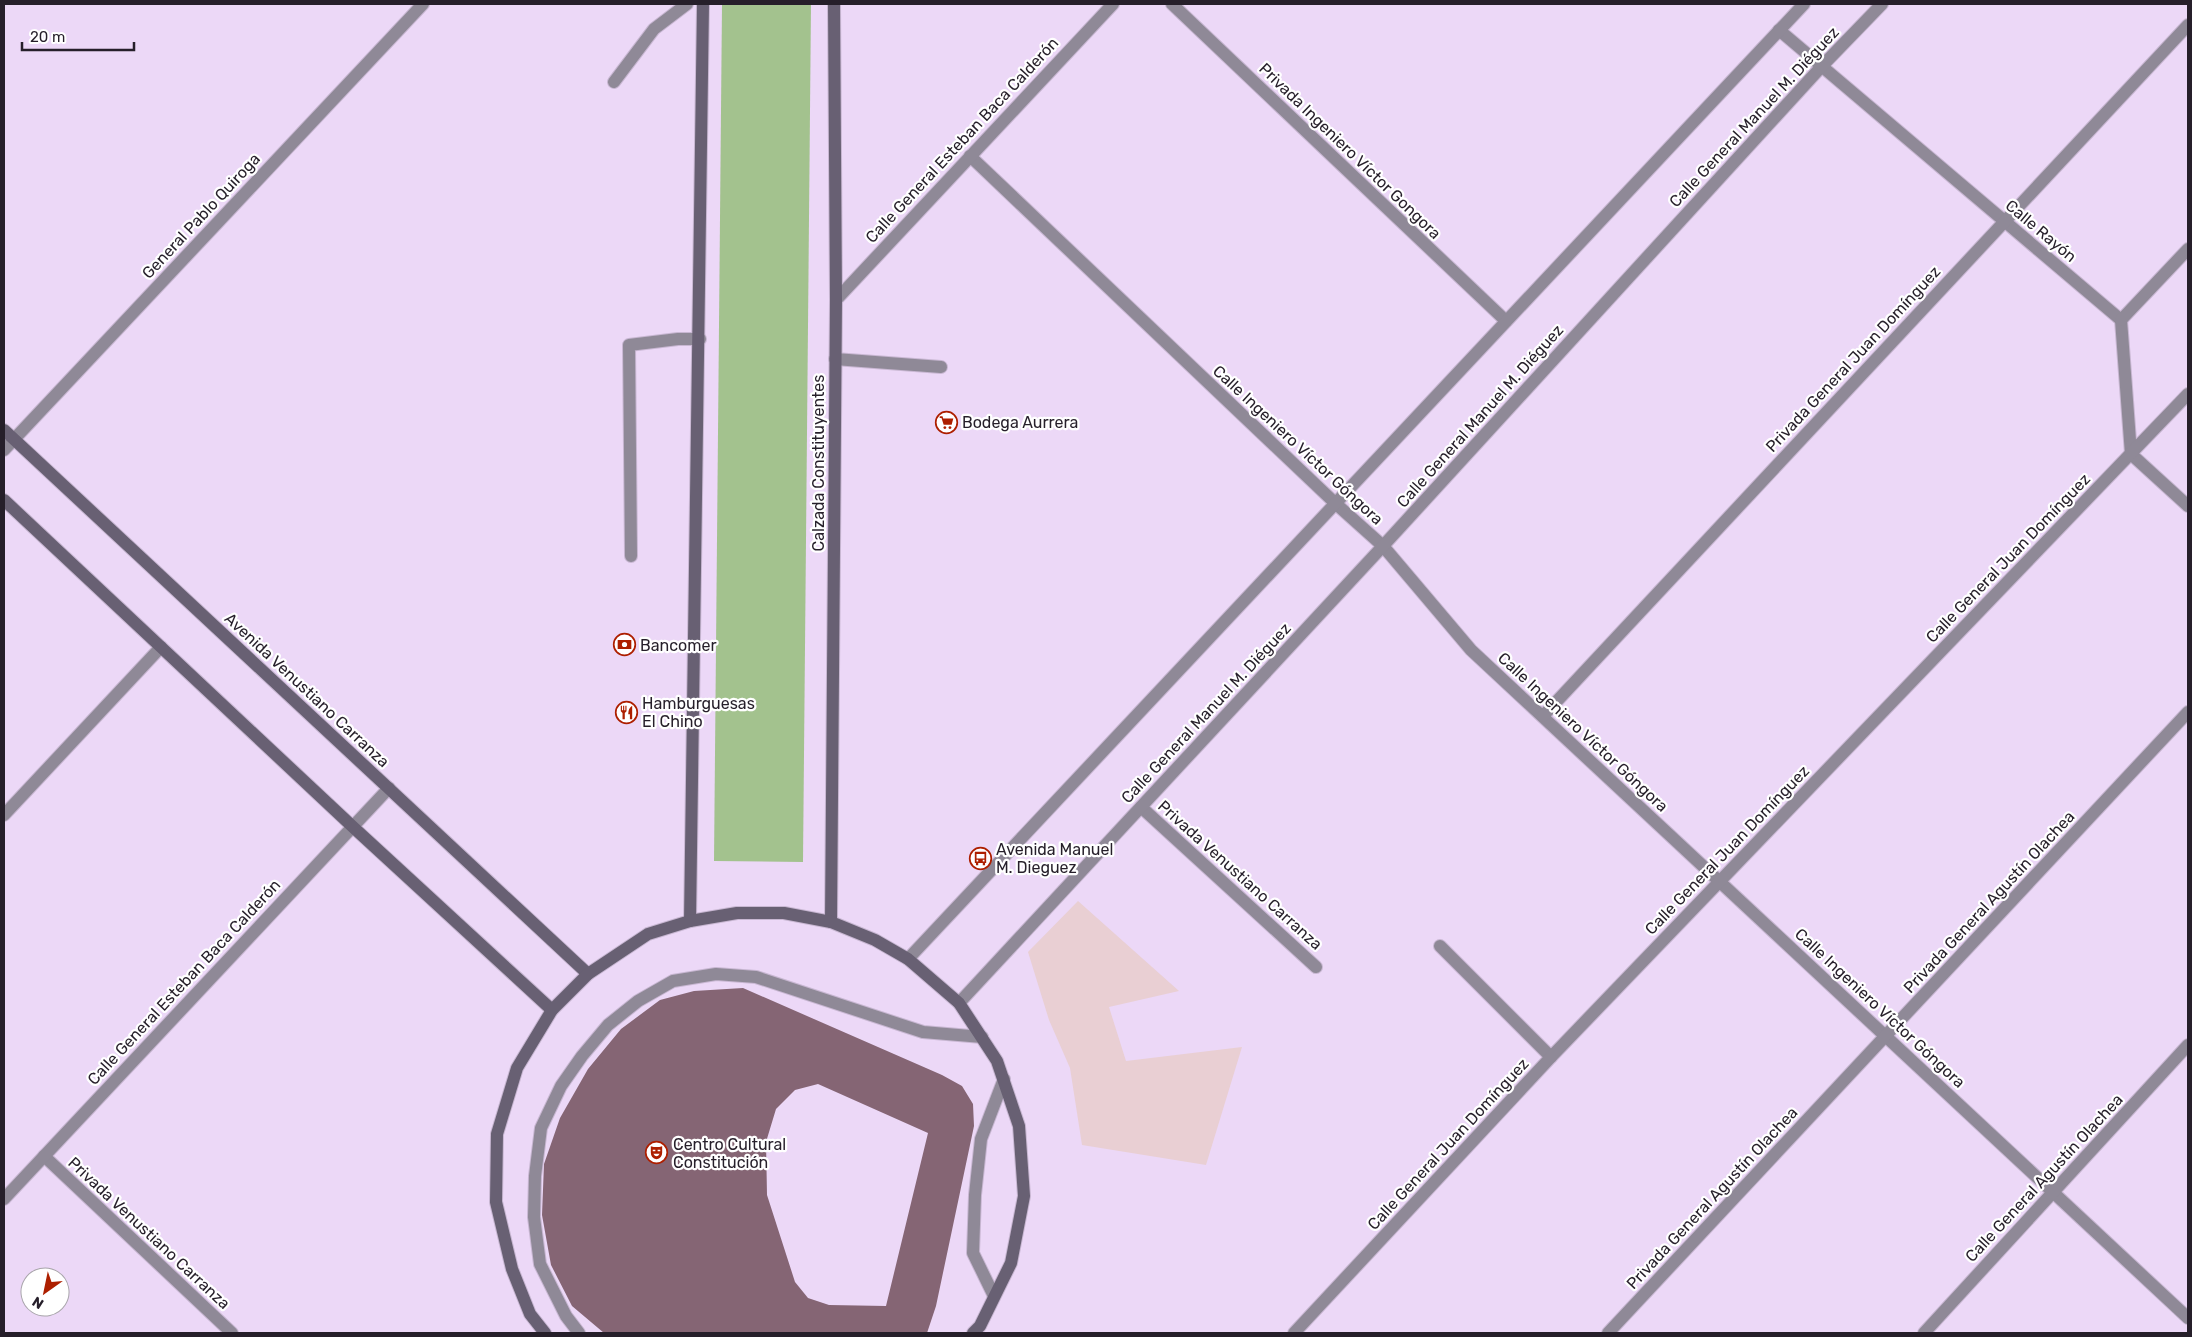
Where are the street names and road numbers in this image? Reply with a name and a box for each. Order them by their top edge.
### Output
street label: Calle General Manuel M. Diéguez [1665,23,1843,211]
street label: Calle General Esteban Baca Calderón [862,33,1062,247]
street label: Privada Ingeniero Víctor Gongora [1255,59,1445,243]
street label: General Pablo Quiroga [138,149,264,283]
street label: Calle Rayón [2002,196,2080,266]
street label: Privada General Juan Domínguez [1762,262,1944,456]
street label: Calle General Manuel M. Diéguez [1393,321,1567,511]
street label: Calle Ingeniero Víctor Góngora [1209,361,1387,529]
street label: Calzada Constituyentes [809,375,828,551]
street label: Calle General Juan Domínguez [1922,470,2094,646]
street label: Avenida Venustiano Carranza [221,609,393,771]
street label: Calle General Manuel M. Diéguez [1117,619,1295,807]
street label: Calle Ingeniero Víctor Góngora [1494,648,1672,816]
street label: Calle General Juan Domínguez [1641,762,1813,938]
street label: Privada Venustiano Carranza [1154,796,1326,954]
street label: Privada General Agustín Olachea [1899,807,2079,997]
street label: Calle General Esteban Baca Calderón [84,875,284,1089]
street label: Calle Ingeniero Víctor Góngora [1791,924,1969,1092]
street label: Calle General Juan Domínguez [1363,1054,1533,1234]
street label: Calle General Agustín Olachea [1961,1090,2127,1266]
street label: Privada General Agustín Olachea [1622,1103,1802,1293]
street label: Privada Venustiano Carranza [64,1153,234,1313]

